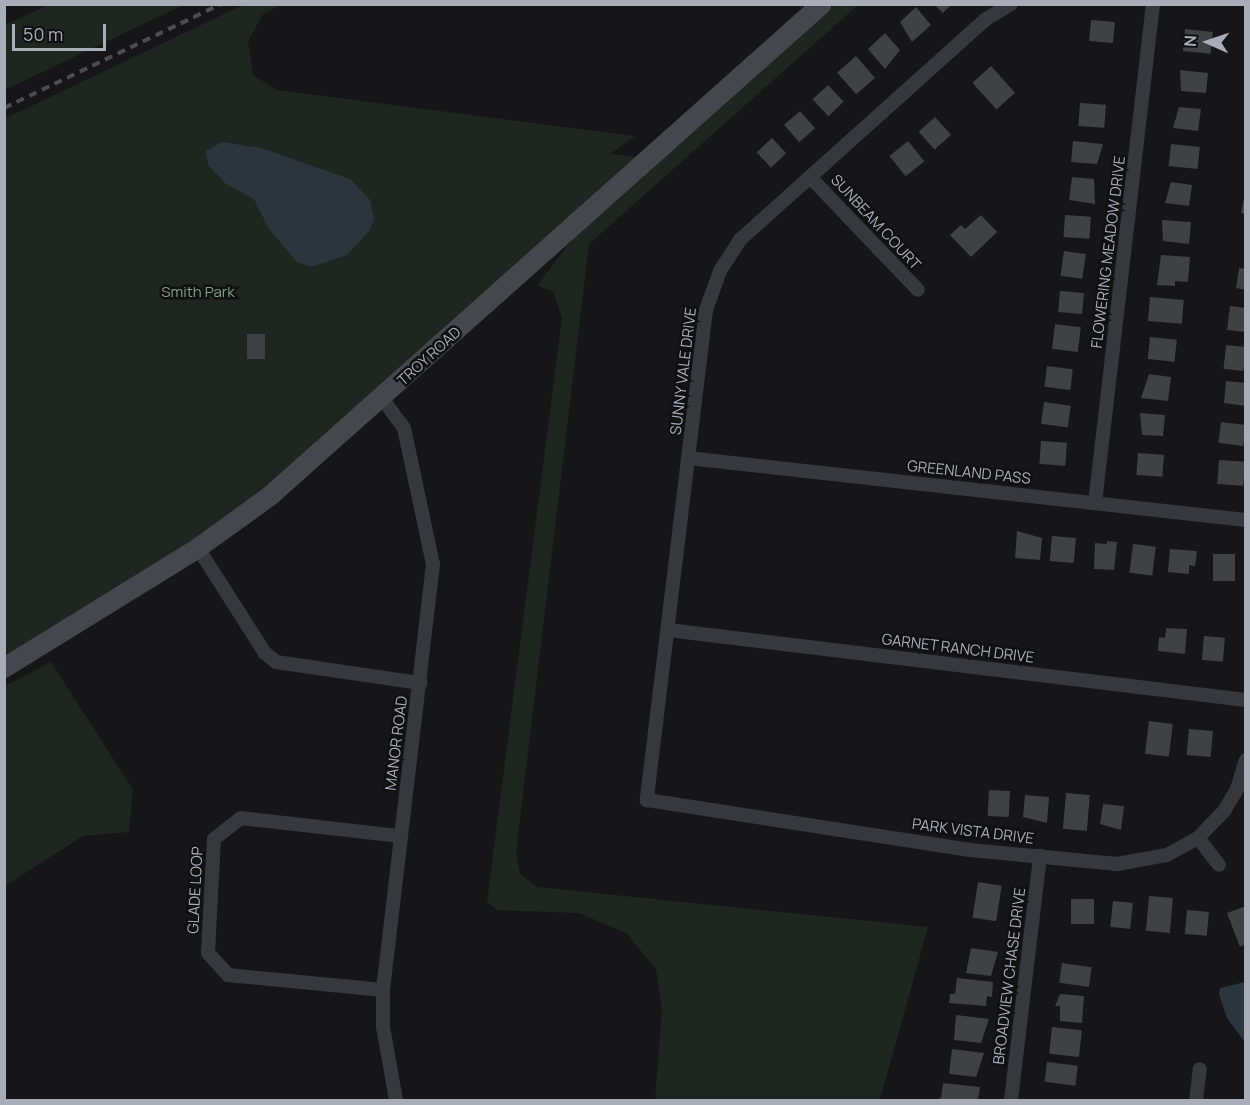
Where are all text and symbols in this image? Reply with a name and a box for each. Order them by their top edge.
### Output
scale bar [15,12,110,50]
north arrow [1178,12,1238,72]
text: 50 m [23,22,63,46]
text: N [1179,35,1201,47]
street label: FLOWERING MEADOW DRIVE [1087,155,1129,349]
street label: SUNBEAM COURT [827,171,925,273]
park label: Smith Park [161,283,235,301]
street label: SUNNY VALE DRIVE [666,306,700,436]
street label: TROY ROAD [393,323,465,389]
street label: GREENLAND PASS [906,457,1032,487]
street label: GARNET RANCH DRIVE [881,630,1035,666]
street label: MANOR ROAD [381,695,411,791]
street label: PARK VISTA DRIVE [911,815,1035,847]
street label: GLADE LOOP [184,846,206,934]
street label: BROADVIEW CHASE DRIVE [989,887,1029,1065]

